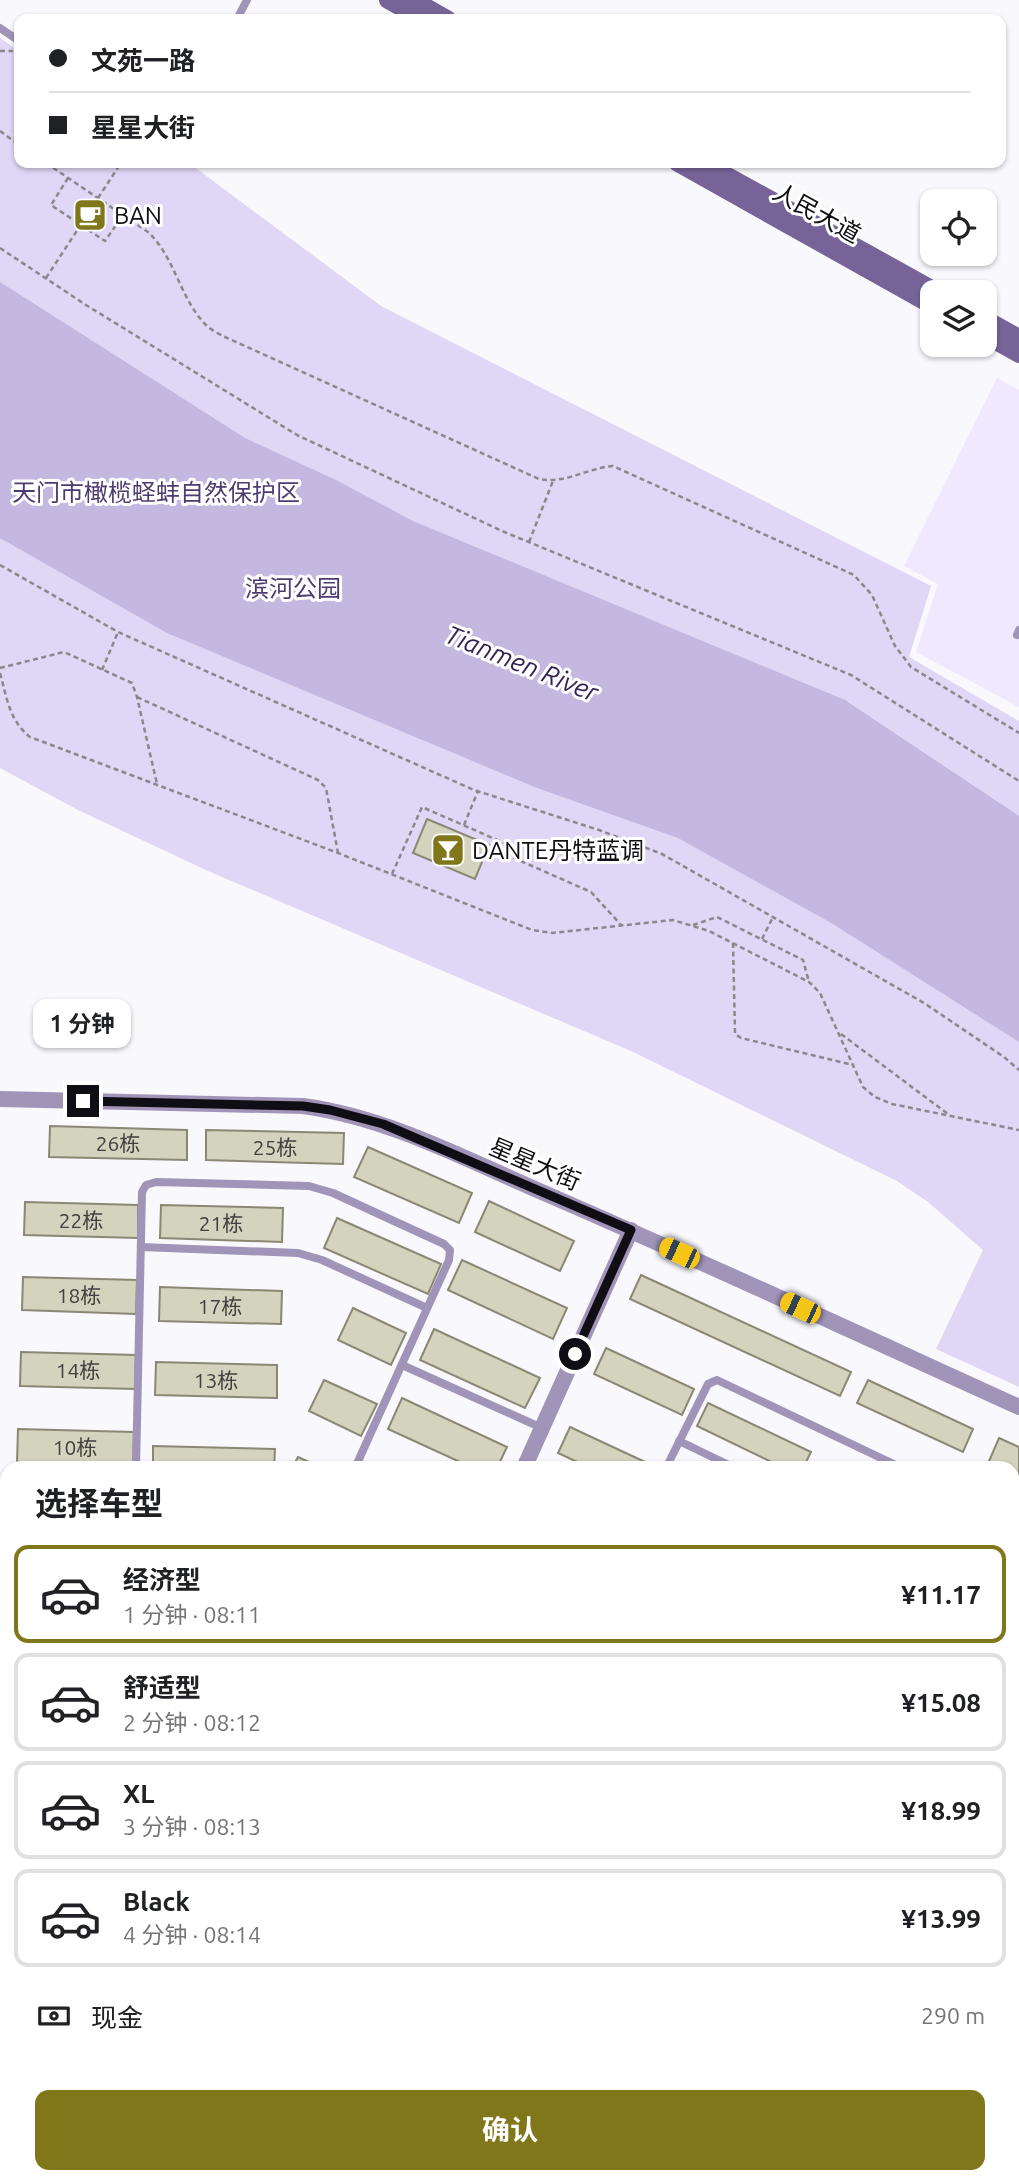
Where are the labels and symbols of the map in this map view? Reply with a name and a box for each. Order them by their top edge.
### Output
street label: 人民大道 [768,178,866,248]
cafe icon: BAN [71,196,109,234]
place label: BAN [114,202,162,229]
park label: 天门市橄榄蛏蚌自然保护区 [12,479,300,506]
park label: 滨河公园 [245,575,341,602]
water label: Tianmen River [441,619,603,707]
bar icon: DANTE丹特蓝调 [429,831,467,869]
place label: DANTE丹特蓝调 [472,837,644,864]
callout: 1 分钟 [34,1000,132,1048]
route end [67,1085,99,1117]
house number: 26栋 [96,1131,140,1155]
street label: 星星大街 [486,1133,584,1195]
house number: 25栋 [253,1135,297,1159]
house number: 22栋 [59,1208,103,1232]
house number: 21栋 [199,1211,243,1235]
car [656,1235,703,1271]
house number: 18栋 [57,1283,101,1307]
car [777,1290,824,1326]
house number: 17栋 [198,1294,242,1318]
route start [559,1338,591,1370]
house number: 14栋 [56,1358,100,1382]
house number: 13栋 [194,1368,238,1392]
house number: 10栋 [53,1435,97,1459]

